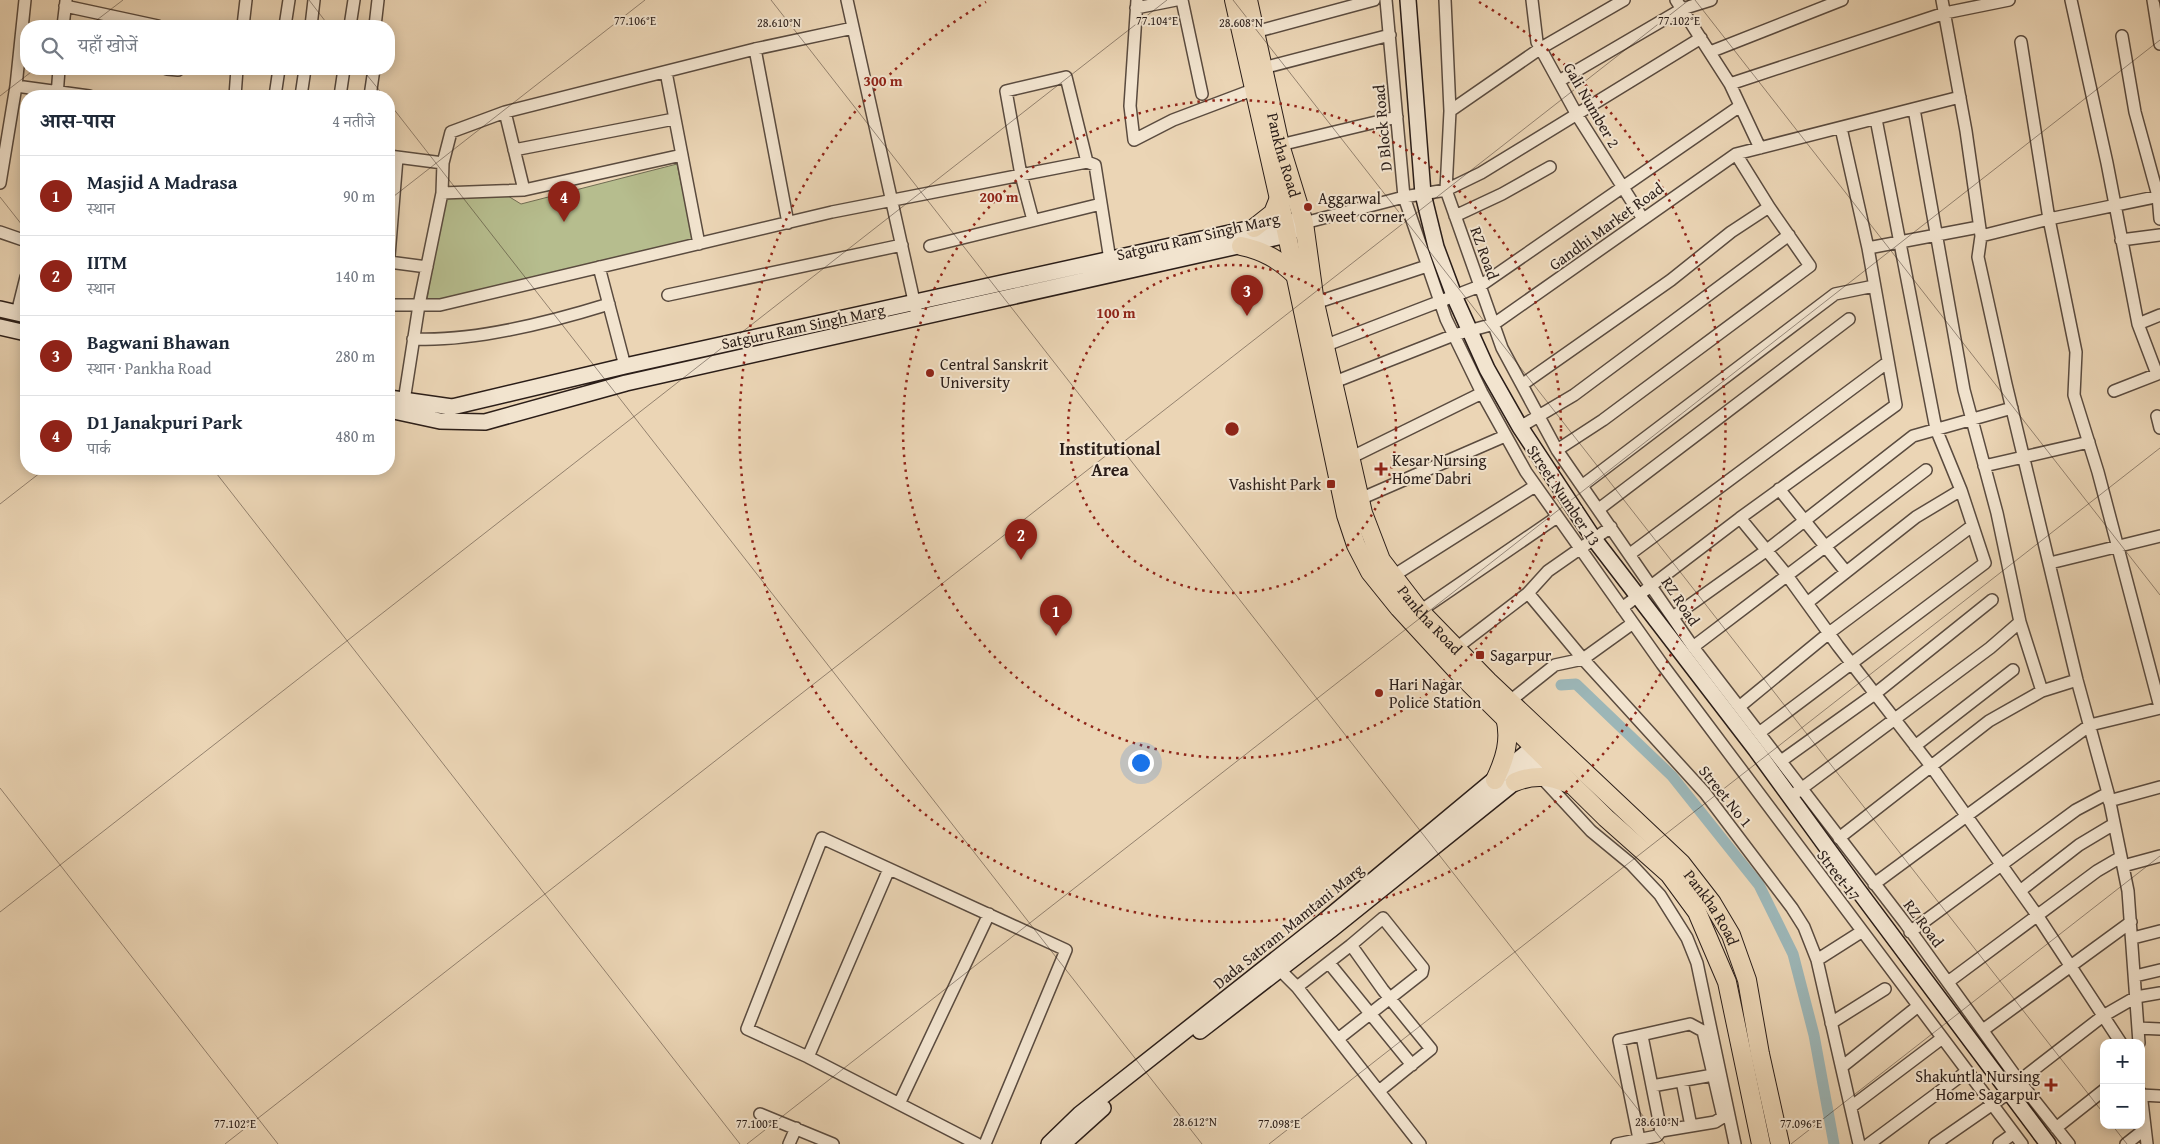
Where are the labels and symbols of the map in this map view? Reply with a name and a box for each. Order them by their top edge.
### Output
text: 77.106°E [614,12,656,29]
text: 77.104°E [1136,12,1178,29]
text: 77.102°E [1658,12,1700,29]
text: 28.610°N [757,14,801,31]
text: 28.608°N [1219,14,1263,31]
street label: Gali Number 2 [1558,58,1626,152]
text: 300 m [863,70,903,91]
street label: D Block Road [1366,83,1398,172]
street label: Pankha Road [1261,110,1307,201]
street label: Gandhi Market Road [1544,176,1669,276]
pin: 4 [548,181,580,222]
text: 200 m [979,186,1019,207]
place label: Aggarwal sweet corner [1318,186,1405,228]
marker: Aggarwal sweet corner [1302,201,1314,213]
street label: Satguru Ram Singh Marg [1114,206,1282,266]
street label: RZ Road [1464,223,1506,283]
pin: 3 [1231,275,1263,316]
street label: Satguru Ram Singh Marg [719,297,887,355]
text: 100 m [1096,302,1136,323]
place label: Central Sanskrit University [940,352,1049,394]
marker: Central Sanskrit University [924,367,936,379]
centre of rings [1223,420,1241,438]
district label: Institutional Area [1059,435,1161,483]
street label: Street Number 13 [1521,440,1607,550]
place label: Kesar Nursing Home Dabri [1392,448,1487,490]
marker: Kesar Nursing Home Dabri [1374,462,1388,476]
place label: Vashisht Park [1229,472,1322,496]
marker: Vashisht Park [1325,478,1337,490]
pin: 2 [1005,519,1037,560]
street label: RZ Road [1656,572,1706,631]
street label: Pankha Road [1392,580,1468,660]
pin: 1 [1040,595,1072,636]
place label: Sagarpur [1490,643,1552,667]
marker: Sagarpur [1474,649,1486,661]
place label: Hari Nagar Police Station [1389,672,1481,714]
marker: Hari Nagar Police Station [1373,687,1385,699]
your location [1128,750,1154,776]
street label: Street No 1 [1693,760,1759,832]
street label: Street 17 [1812,844,1867,906]
street label: Dada Satram Mamtani Marg [1208,858,1369,994]
street label: Pankha Road [1678,864,1746,949]
street label: RZ Road [1898,894,1950,952]
place label: Shakuntla Nursing Home Sagarpur [1915,1064,2040,1106]
marker: Shakuntla Nursing Home Sagarpur [2044,1078,2058,1092]
text: 28.612°N [1173,1113,1217,1130]
text: 28.610°N [1635,1113,1679,1130]
text: 77.102°E [214,1115,256,1132]
text: 77.100°E [736,1115,778,1132]
text: 77.098°E [1258,1115,1300,1132]
text: 77.096°E [1780,1115,1822,1132]

